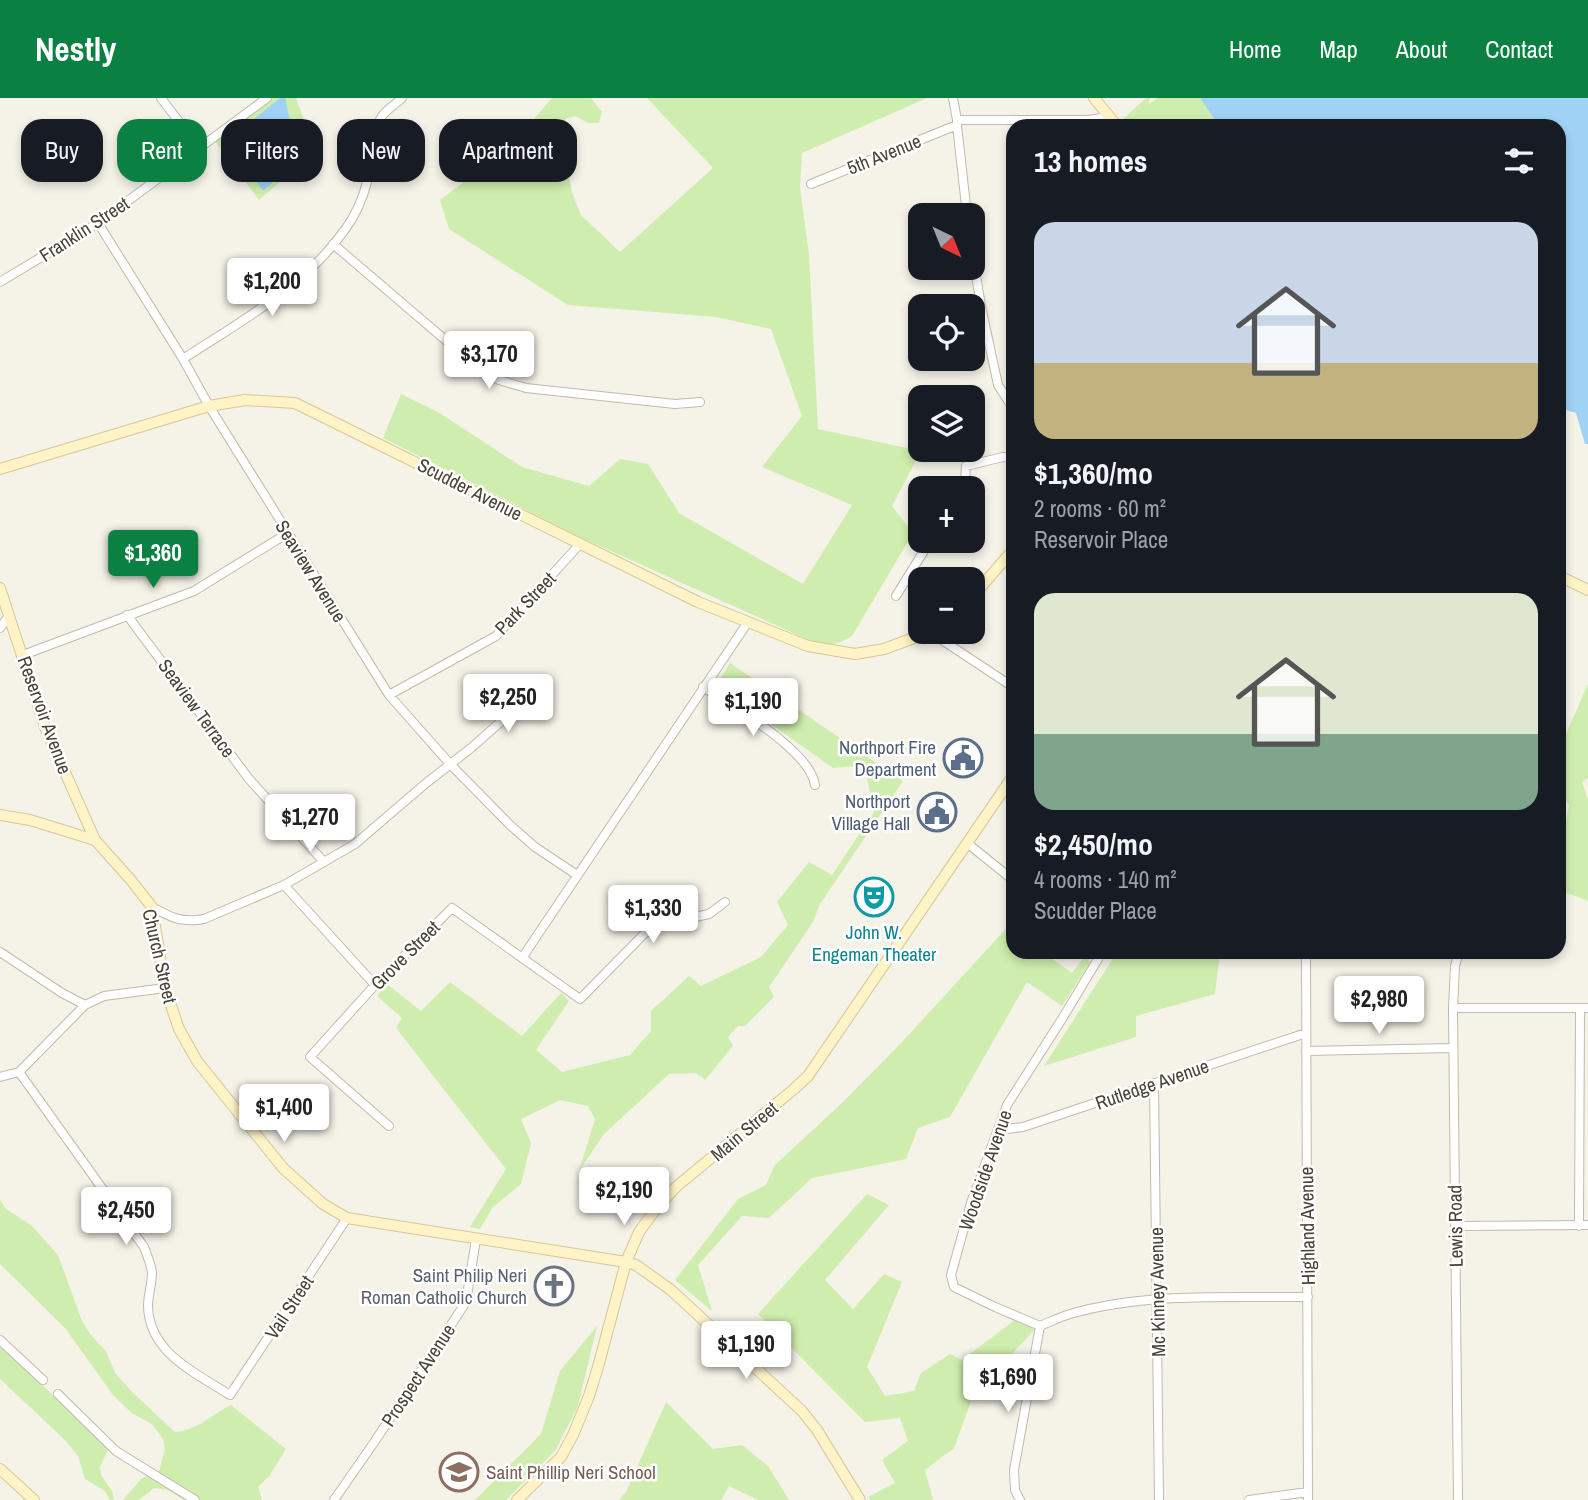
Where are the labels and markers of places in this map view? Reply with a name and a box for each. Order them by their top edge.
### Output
pin: $1,200 [215,258,329,318]
pin: $3,170 [432,331,546,391]
pin: $1,360 [96,531,210,590]
pin: $2,250 [451,674,565,734]
pin: $1,190 [696,678,810,738]
place label: Northport Fire Department [839,734,937,782]
public building icon: Northport Fire Department [942,737,984,779]
place label: Northport Village Hall [831,788,911,836]
public building icon: Northport Village Hall [916,791,958,833]
pin: $1,270 [253,794,367,854]
theatre icon: John W. Engeman Theater [853,876,895,918]
pin: $1,330 [596,886,710,945]
place label: John W. Engeman Theater [812,919,937,967]
pin: $2,980 [1322,976,1436,1036]
pin: $1,400 [227,1084,341,1144]
pin: $2,190 [567,1168,681,1227]
pin: $2,450 [69,1188,183,1247]
place label: Saint Philip Neri Roman Catholic Church [361,1262,527,1310]
church icon: Saint Philip Neri Roman Catholic Church [533,1265,575,1307]
pin: $1,190 [689,1322,803,1381]
pin: $1,690 [951,1354,1065,1414]
school or university icon: Saint Phillip Neri School [438,1451,480,1493]
place label: Saint Phillip Neri School [486,1459,656,1485]

